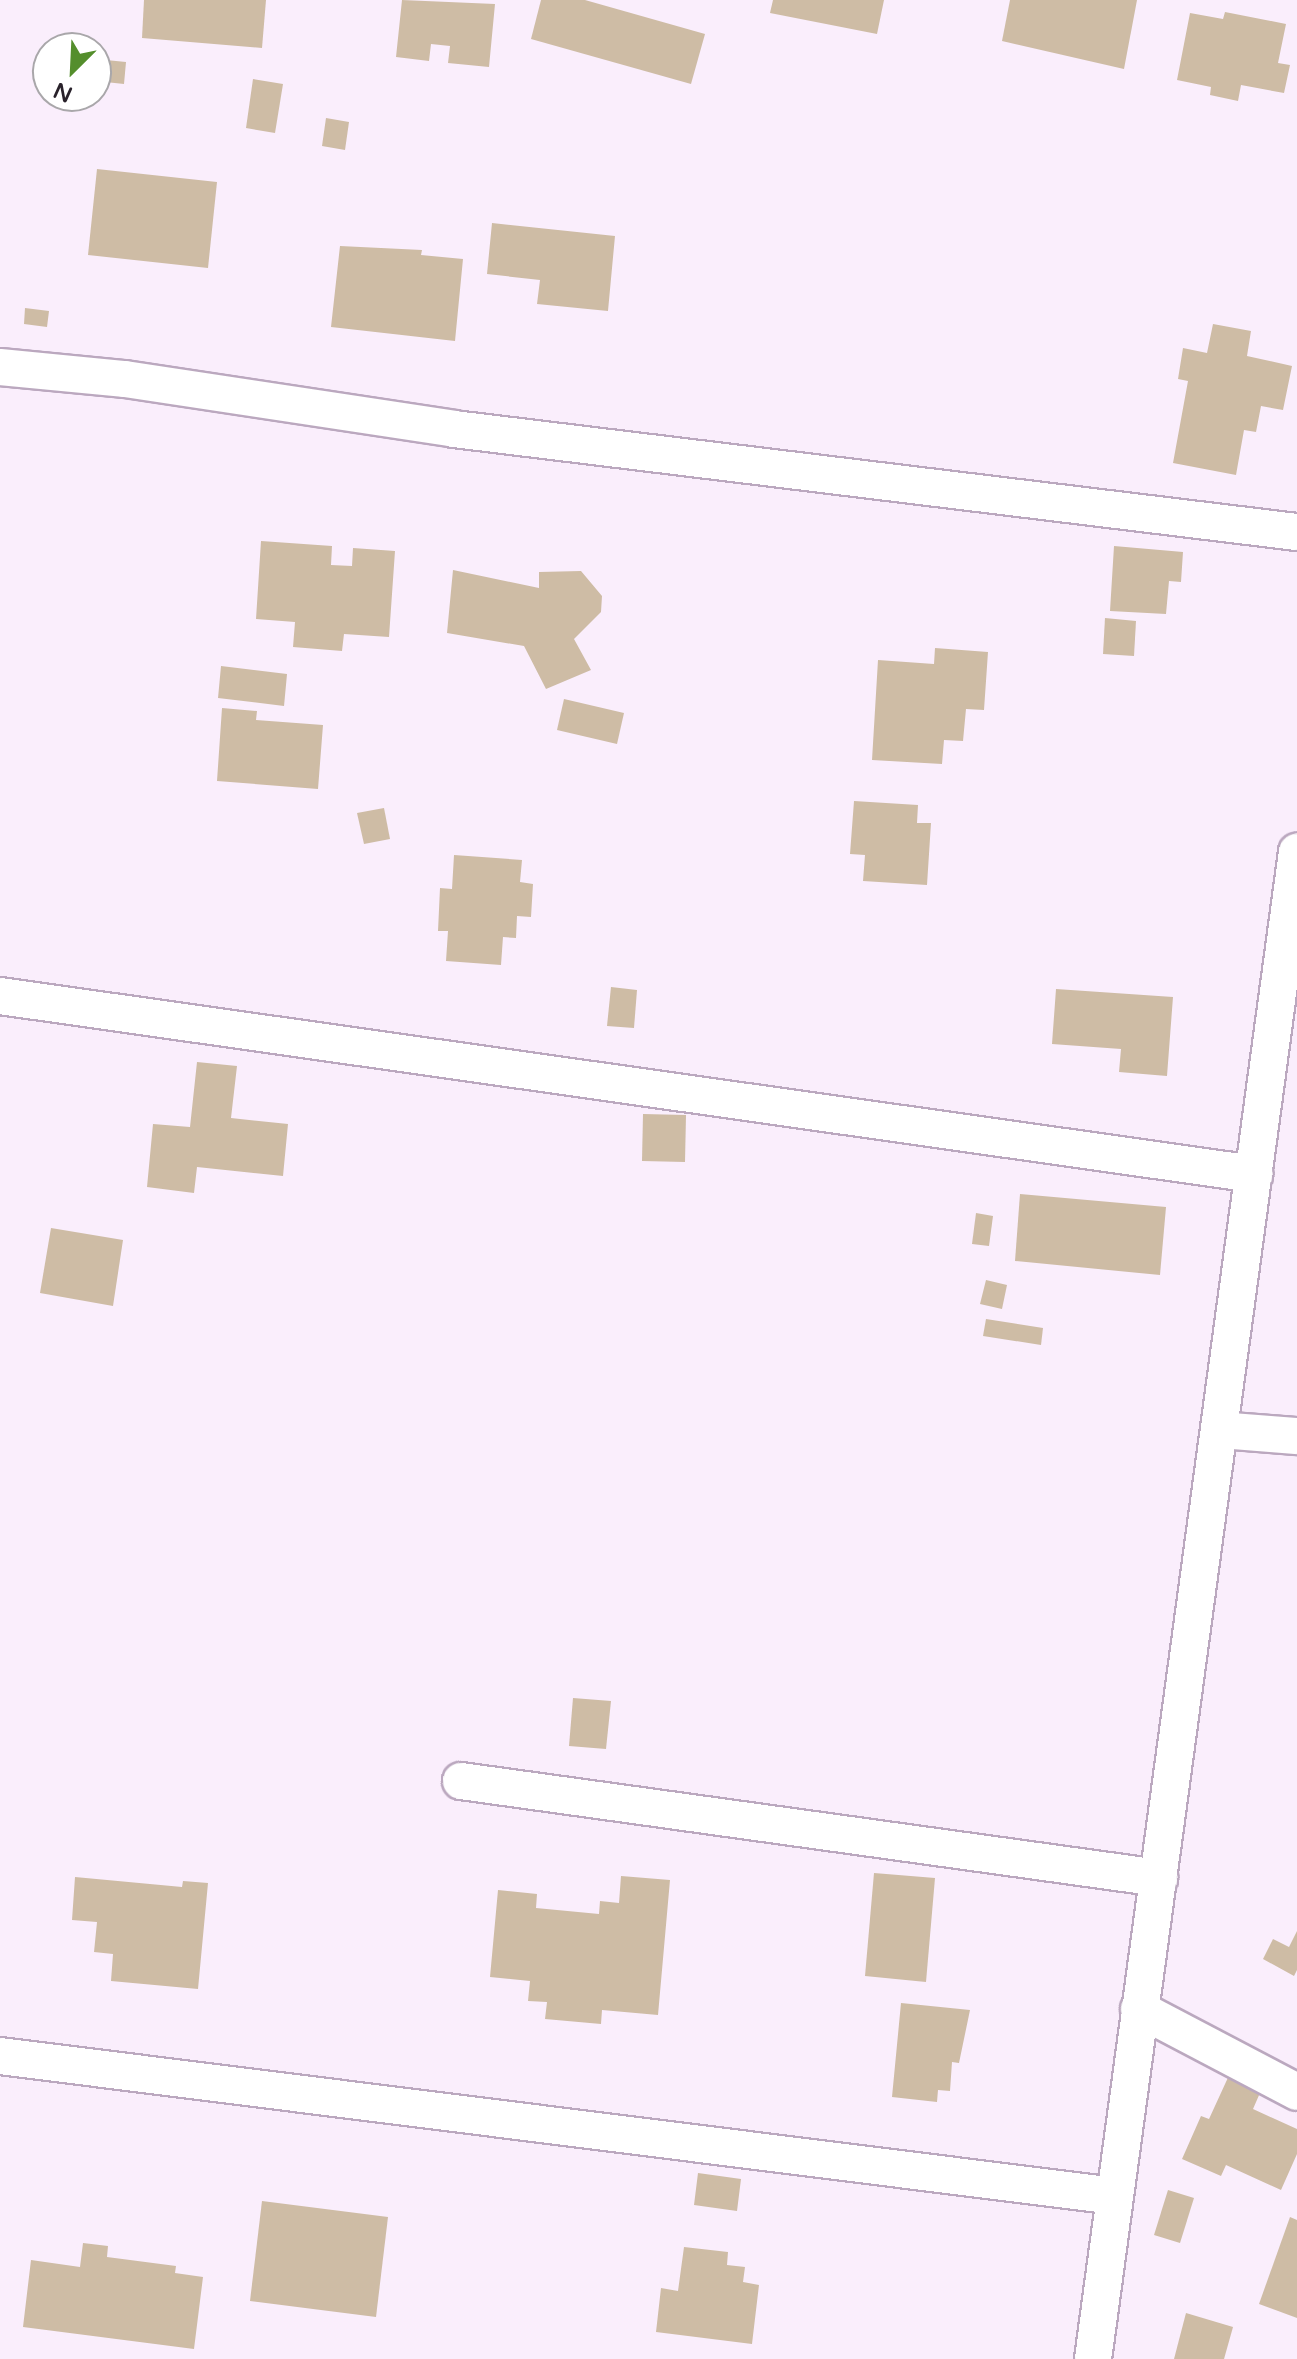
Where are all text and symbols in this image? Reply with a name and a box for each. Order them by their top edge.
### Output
north arrow [32,32,112,112]
text: N [50,77,76,108]

